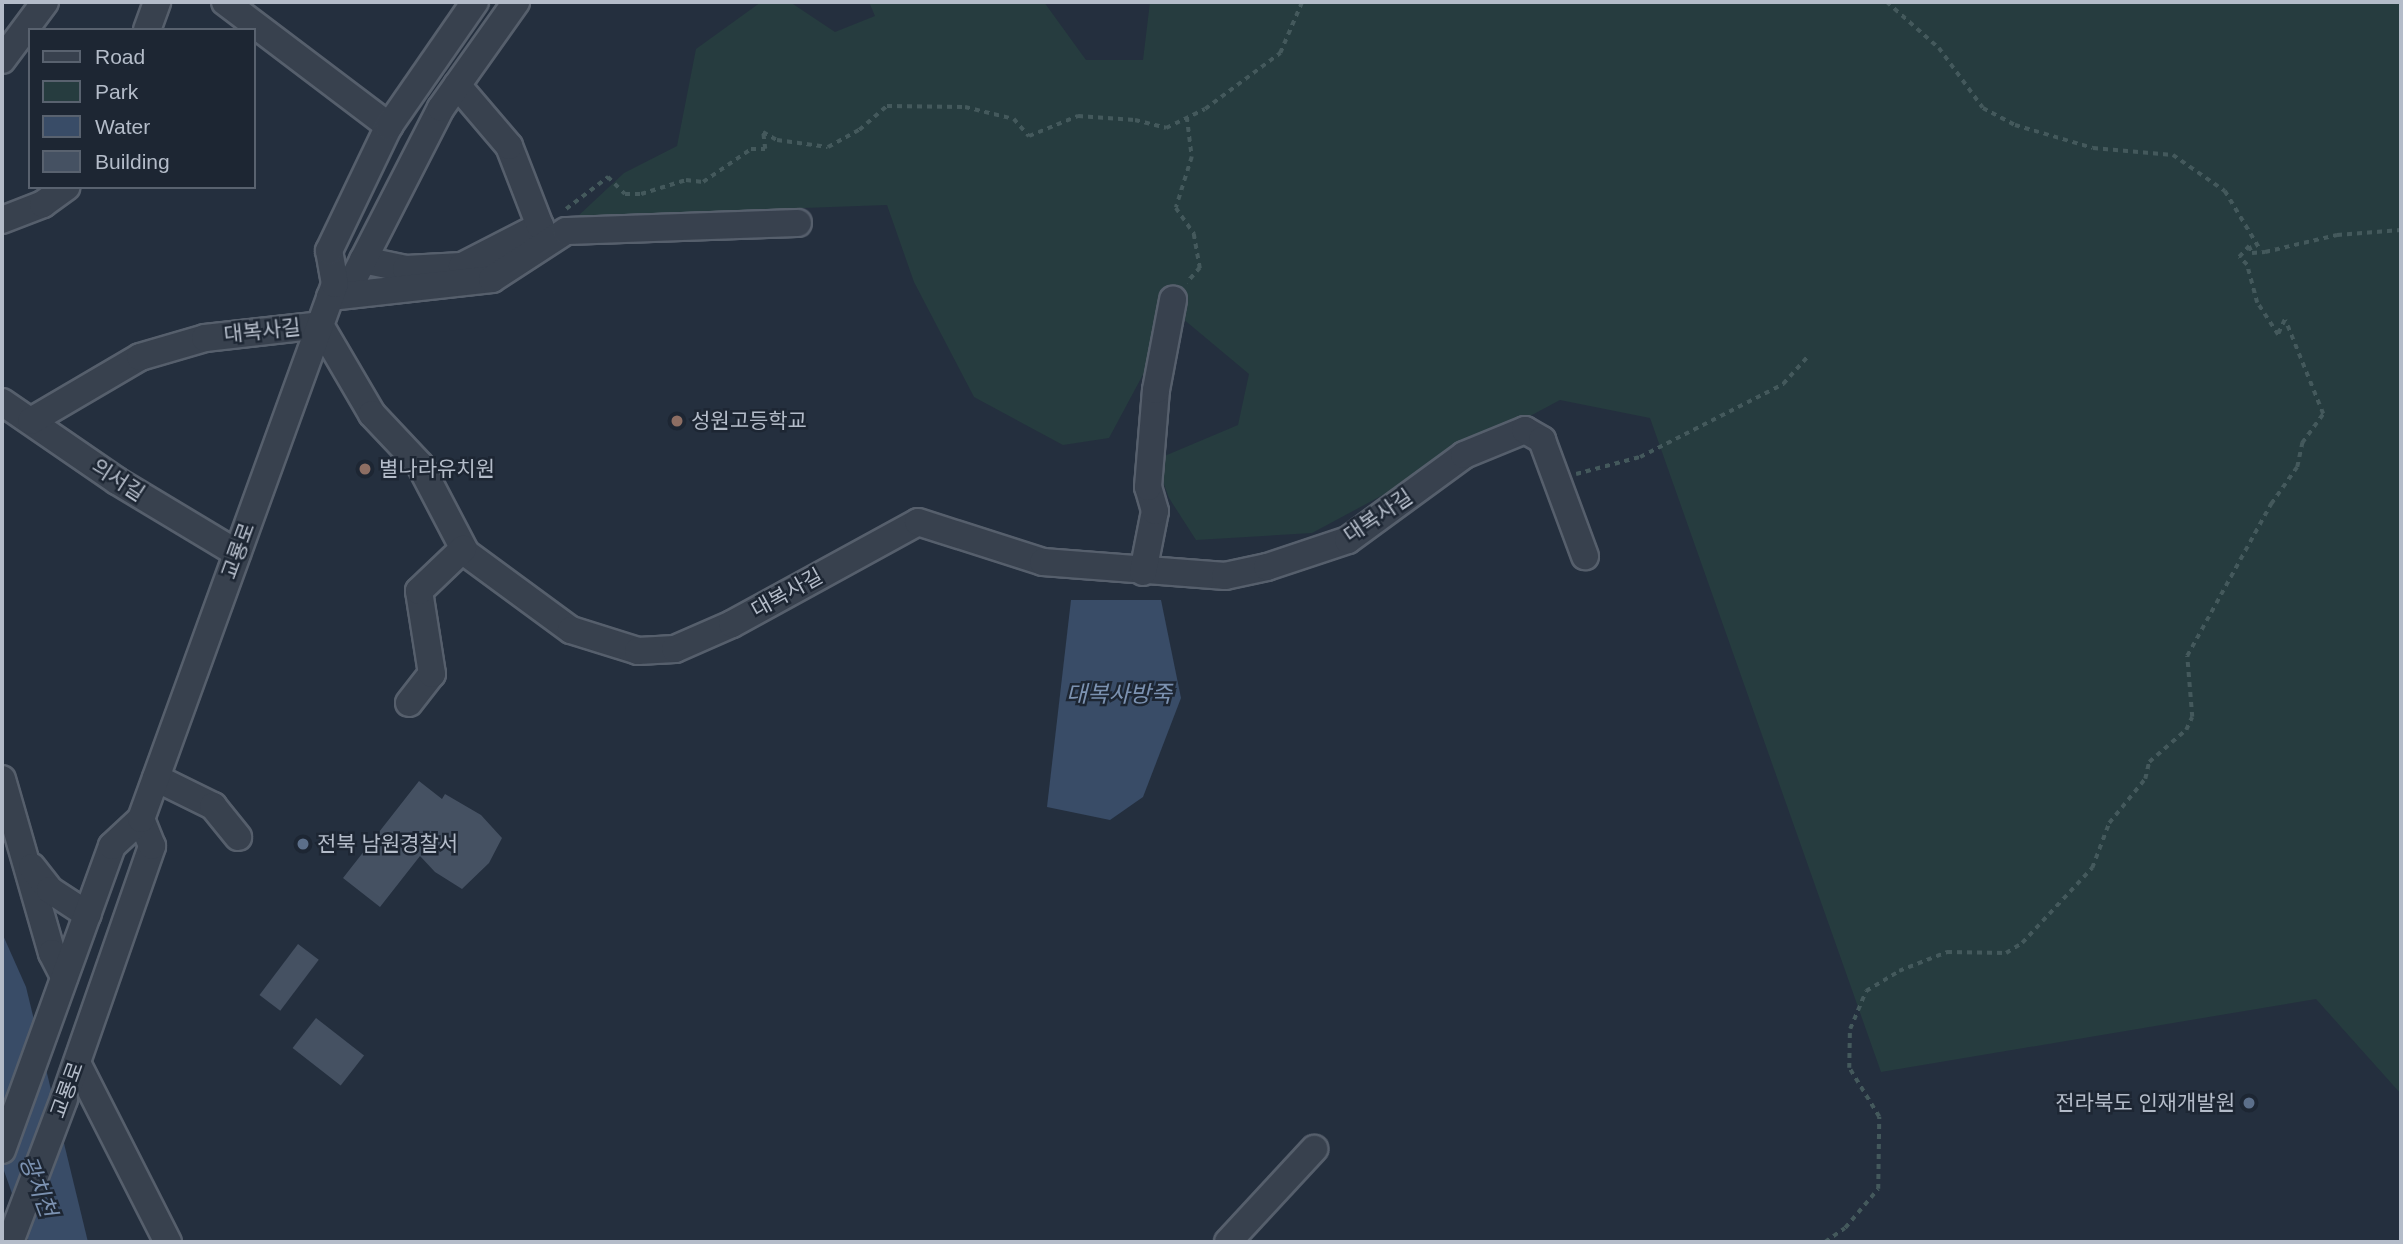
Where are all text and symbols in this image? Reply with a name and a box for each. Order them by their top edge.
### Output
legend [28,28,256,189]
text: Road [95,45,145,68]
text: Park [95,80,138,103]
text: Water [95,115,150,138]
text: Building [95,150,170,173]
street label: 대복사길 [222,314,302,348]
place label: 성원고등학교 [691,408,807,434]
marker: 성원고등학교 [669,413,685,429]
street label: 의서길 [87,454,149,506]
place label: 별나라유치원 [379,456,495,482]
marker: 별나라유치원 [357,461,373,477]
street label: 대복사길 [1339,484,1417,548]
street label: 교룡로 [216,519,260,583]
street label: 대복사길 [747,563,827,623]
water label: 대복사방죽 [1066,680,1172,708]
place label: 전북 남원경찰서 [317,831,458,857]
marker: 전북 남원경찰서 [295,836,311,852]
street label: 교룡로 [45,1058,89,1122]
place label: 전라북도 인재개발원 [2055,1090,2235,1116]
marker: 전라북도 인재개발원 [2241,1095,2257,1111]
water label: 광치천 [14,1151,62,1221]

